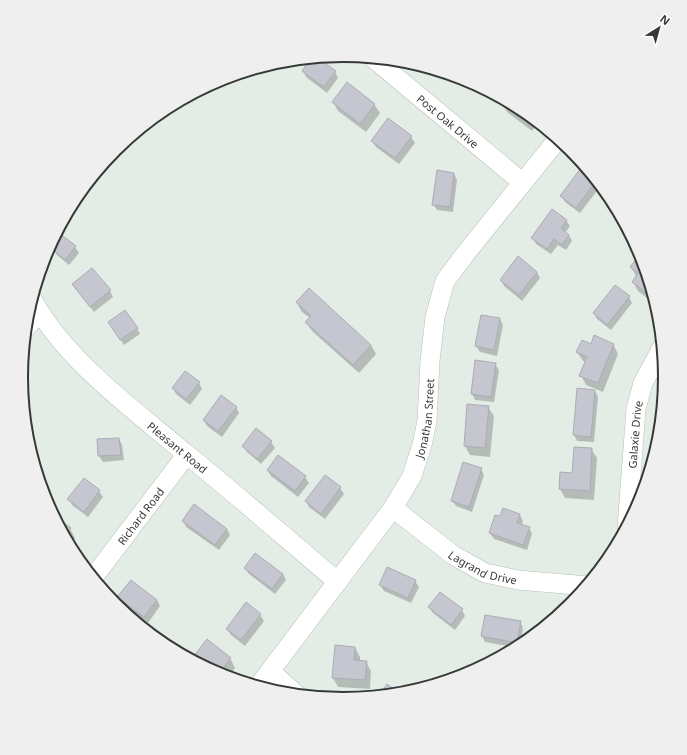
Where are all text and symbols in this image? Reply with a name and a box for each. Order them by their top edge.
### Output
north arrow [639,8,679,48]
text: N [657,11,673,28]
street label: Post Oak Drive [414,91,482,151]
street label: Jonathan Street [411,378,437,461]
street label: Galaxie Drive [624,399,646,469]
street label: Pleasant Road [145,418,211,476]
street label: Richard Road [113,484,167,548]
street label: Lagrand Drive [445,547,518,587]

